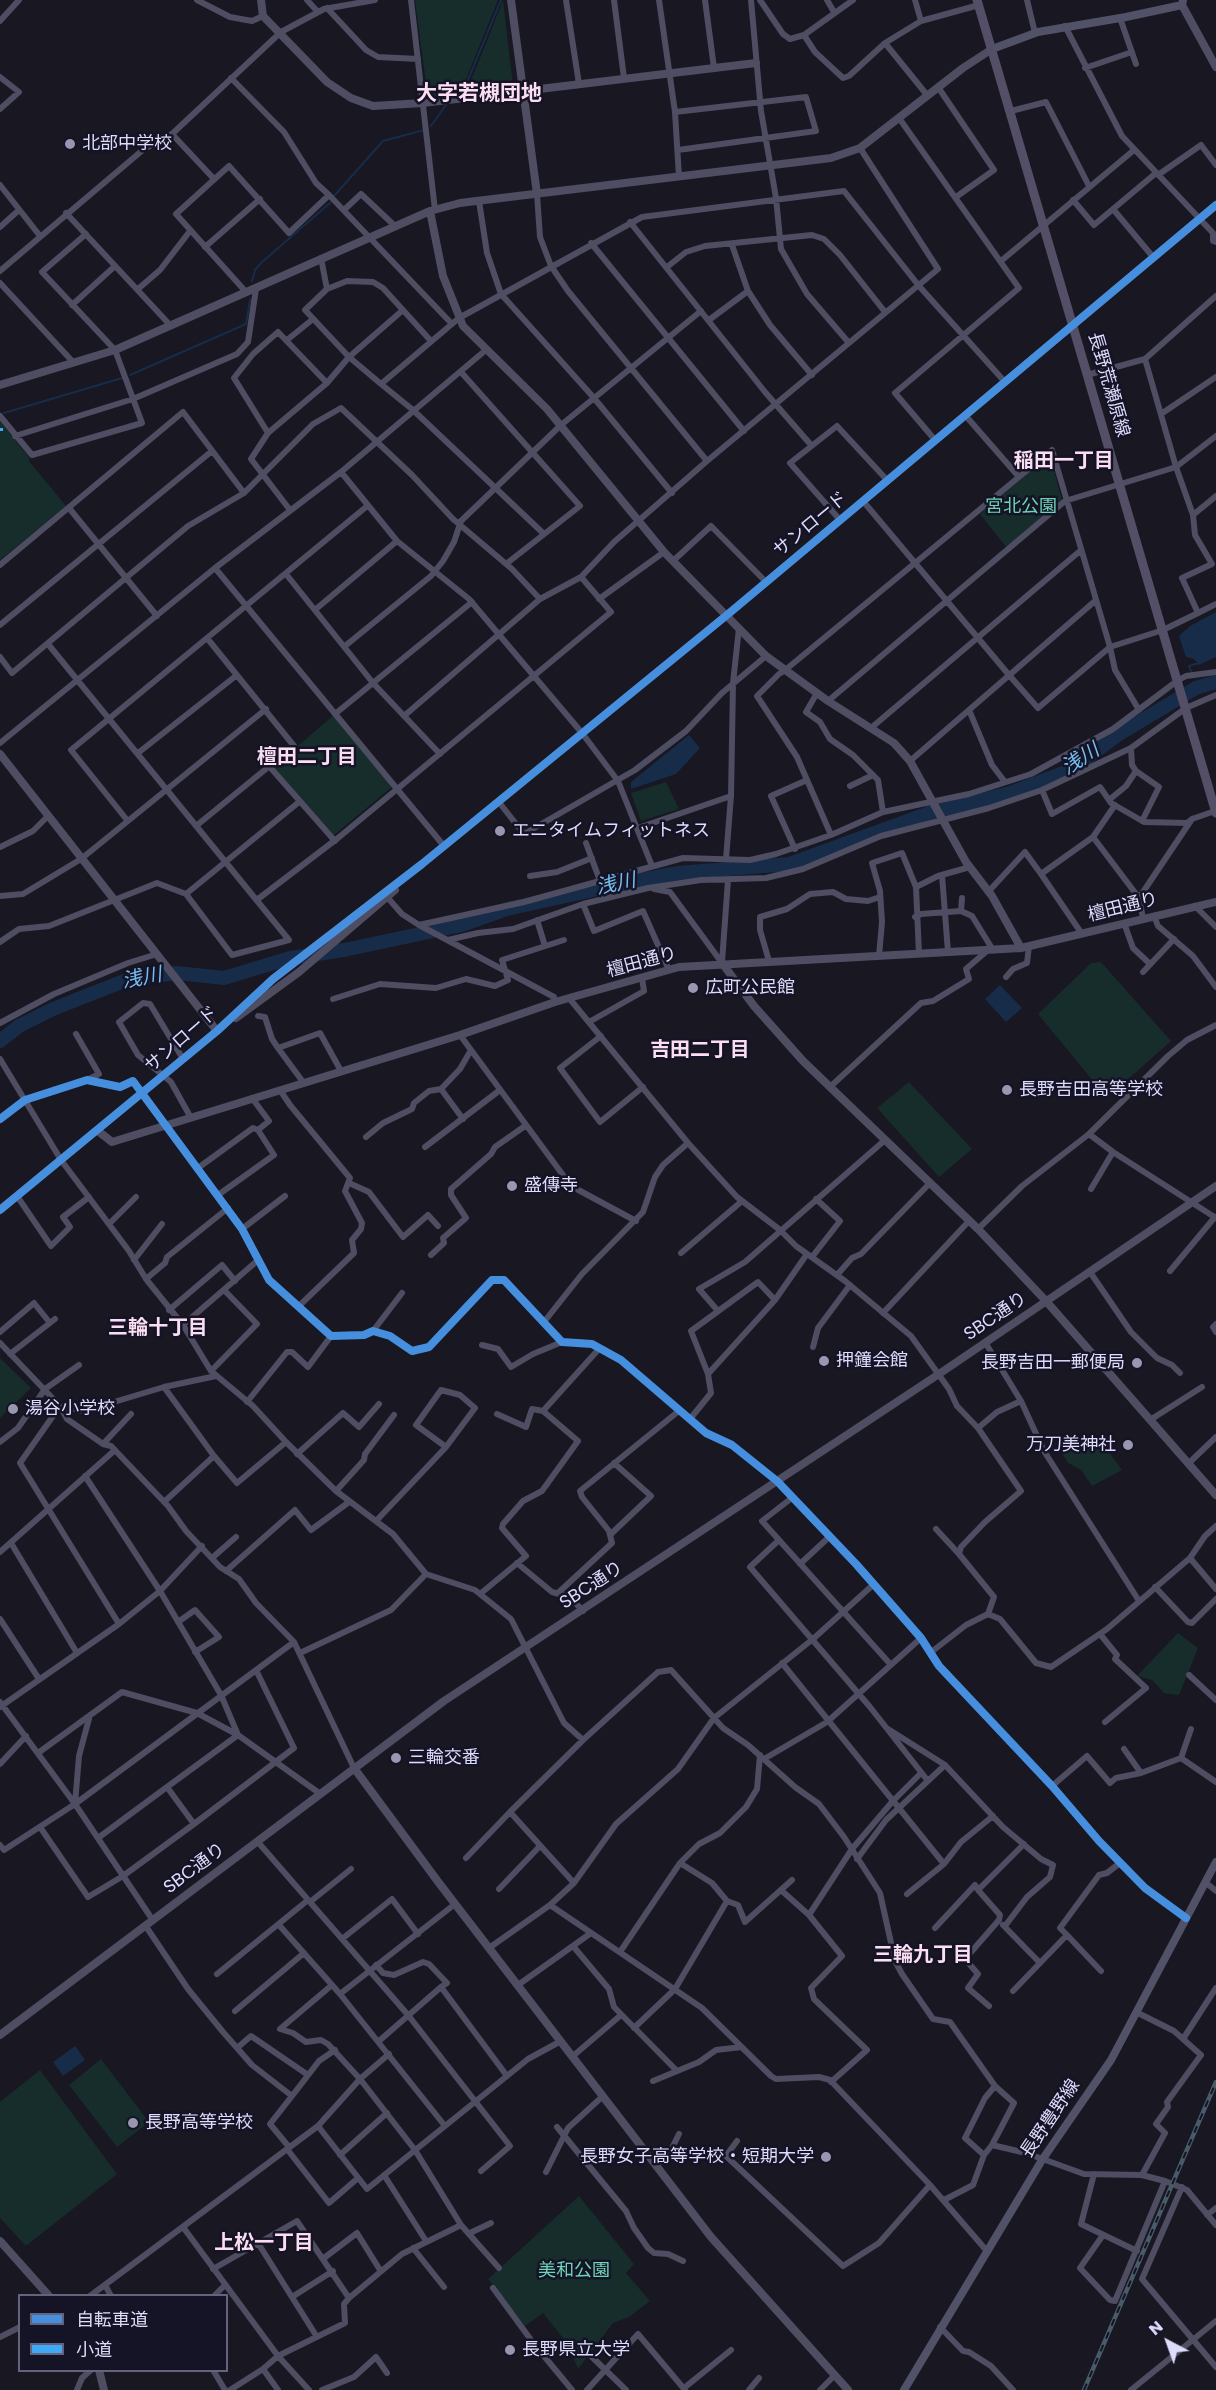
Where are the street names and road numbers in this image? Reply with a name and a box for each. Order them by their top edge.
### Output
street label: 長野荒瀬原線 [1083,330,1133,440]
street label: サンロード [770,488,852,562]
street label: 檀田通り [1085,889,1161,927]
street label: 檀田通り [604,943,680,983]
street label: サンロード [141,1002,223,1078]
street label: SBC通り [960,1288,1032,1346]
street label: SBC通り [556,1557,628,1615]
street label: SBC通り [160,1839,230,1899]
street label: 長野豊野線 [1017,2076,1085,2162]

